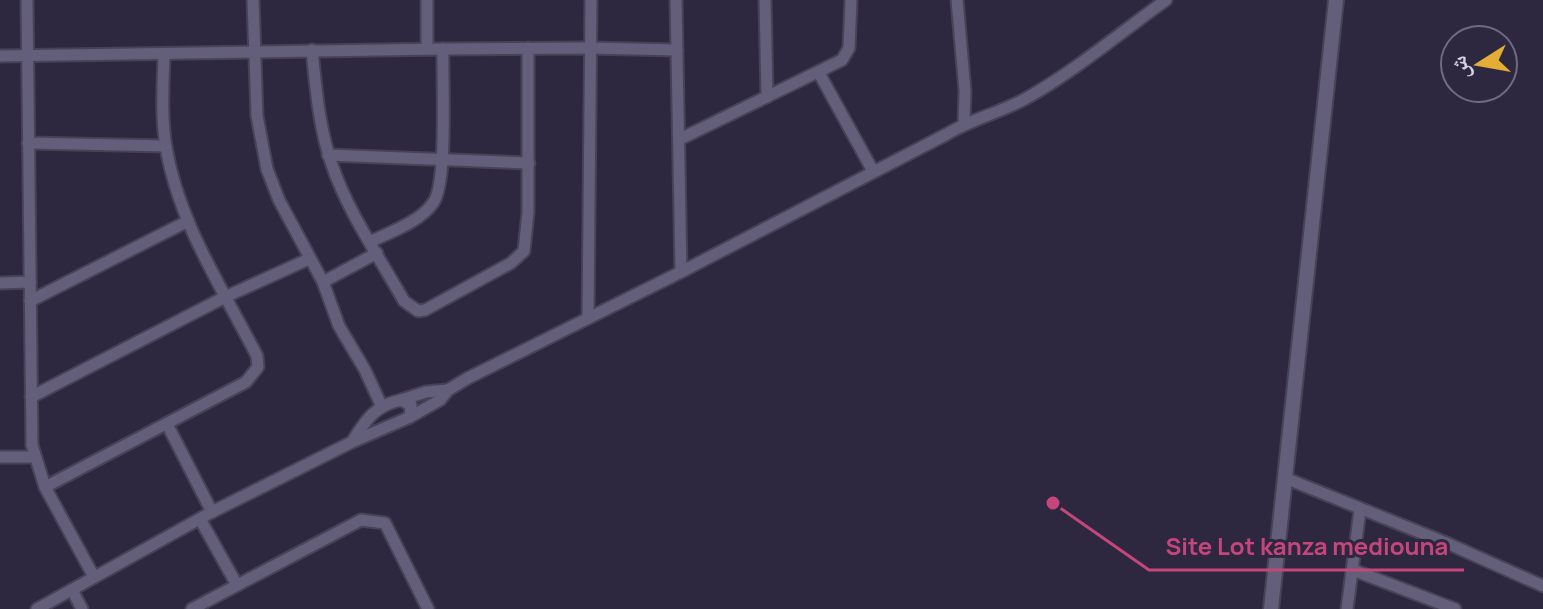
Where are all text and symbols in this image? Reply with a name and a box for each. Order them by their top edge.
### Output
north arrow [1439,24,1519,104]
text: ش [1442,53,1476,82]
callout: Site Lot kanza mediouna [1149,522,1464,570]
text: Site Lot kanza mediouna [1166,529,1448,562]

